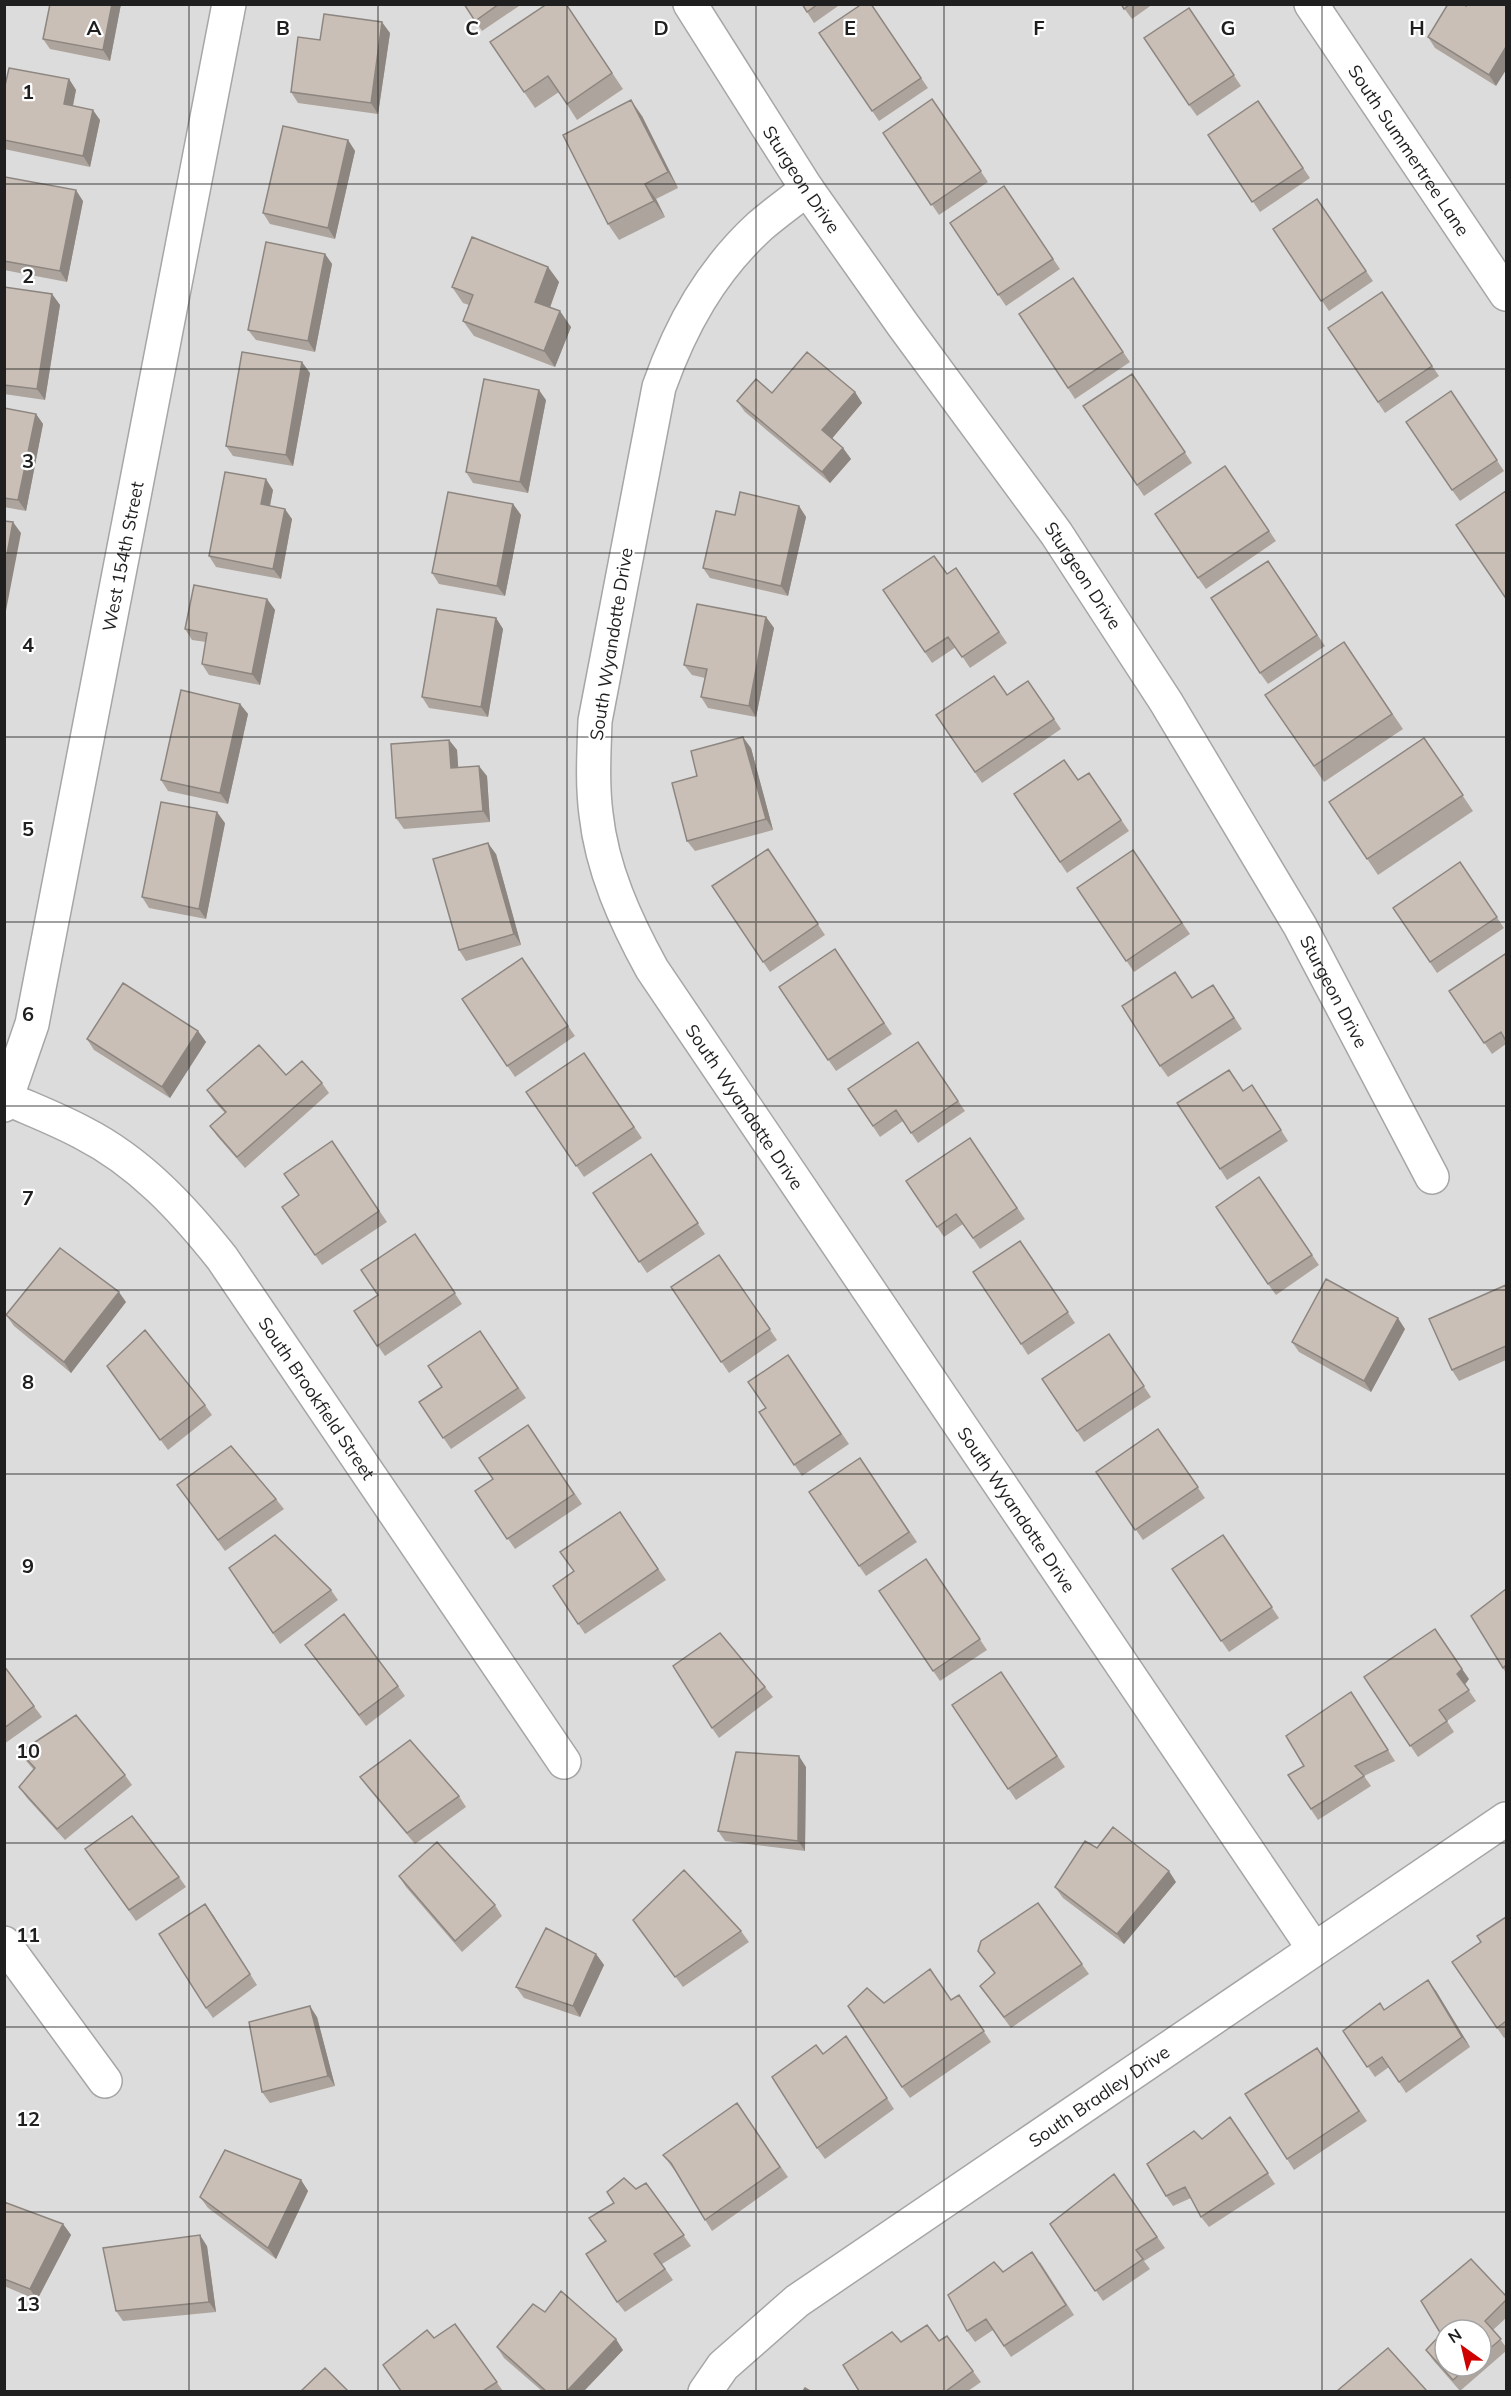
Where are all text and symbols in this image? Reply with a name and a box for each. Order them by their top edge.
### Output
text: A [87,15,102,40]
text: B [276,15,290,40]
text: C [465,15,479,40]
text: D [653,15,669,40]
text: E [844,15,856,40]
text: F [1033,15,1045,40]
text: G [1221,15,1235,40]
text: H [1409,15,1425,40]
street label: South Summertree Lane [1343,60,1475,240]
text: 1 [22,79,34,104]
street label: Sturgeon Drive [758,121,846,237]
text: 2 [22,263,34,288]
text: 3 [22,448,34,473]
street label: West 154th Street [97,479,148,633]
street label: Sturgeon Drive [1040,517,1127,634]
street label: South Wyandotte Drive [584,546,638,742]
text: 4 [22,632,34,657]
text: 5 [22,816,34,841]
street label: Sturgeon Drive [1295,931,1373,1052]
text: 6 [22,1001,34,1026]
street label: South Wyandotte Drive [681,1019,809,1194]
text: 7 [22,1185,34,1210]
street label: South Brookfield Street [254,1312,380,1484]
text: 8 [22,1369,34,1394]
street label: South Wyandotte Drive [953,1422,1081,1597]
text: 9 [22,1553,34,1578]
text: 10 [16,1738,40,1763]
text: 11 [16,1922,40,1947]
street label: South Bradley Drive [1024,2040,1174,2152]
text: 12 [16,2106,40,2131]
text: 13 [16,2291,40,2316]
north arrow [1433,2318,1493,2378]
text: N [1444,2324,1465,2347]

